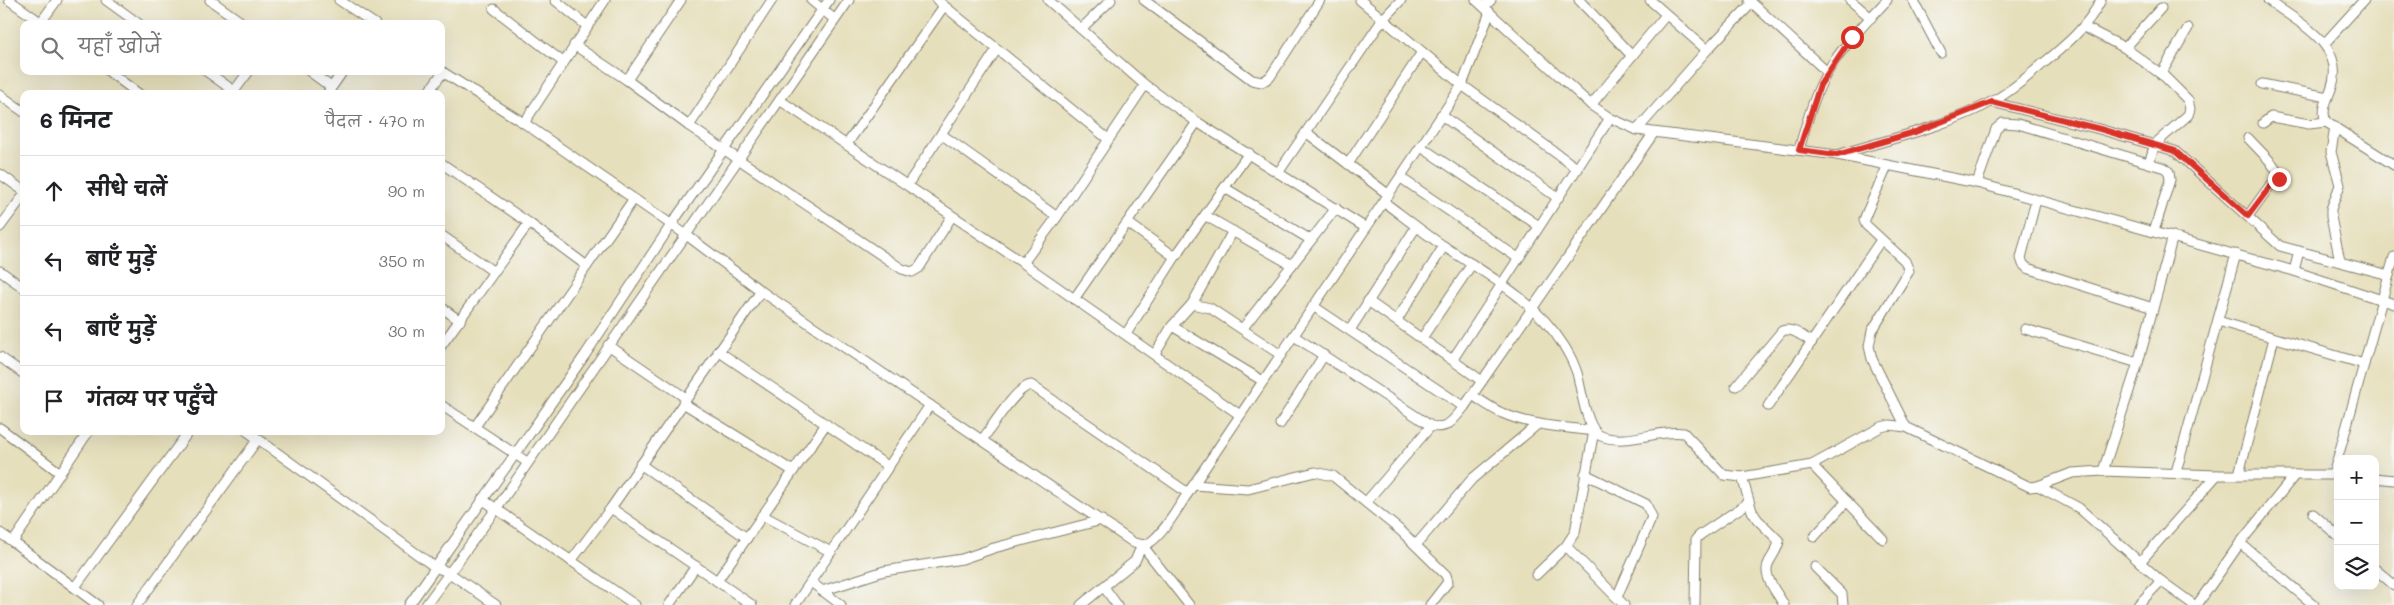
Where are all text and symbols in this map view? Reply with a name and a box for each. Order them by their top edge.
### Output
search box [20,20,445,75]
route start [1841,26,1864,49]
text: यहाँ खोजें [78,33,161,58]
icon: search [38,34,66,62]
text: 6 मिनट [40,106,111,133]
text: पैदल · 470 m [325,110,425,131]
route end [2268,168,2291,191]
text: सीधे चलें [87,176,167,201]
icon: ahead [40,177,68,205]
text: 90 m [388,180,425,201]
text: बाएँ मुड़ें [87,246,156,271]
icon: left [40,247,68,275]
text: 350 m [379,250,425,271]
text: बाएँ मुड़ें [87,316,156,341]
icon: left [40,317,68,345]
text: 30 m [388,320,425,341]
text: गंतव्य पर पहुँचे [87,386,216,411]
icon: arrive [40,387,68,415]
map controls [2334,455,2379,590]
button: + [2334,455,2379,500]
button: − [2334,500,2379,545]
button: layers [2334,545,2379,590]

